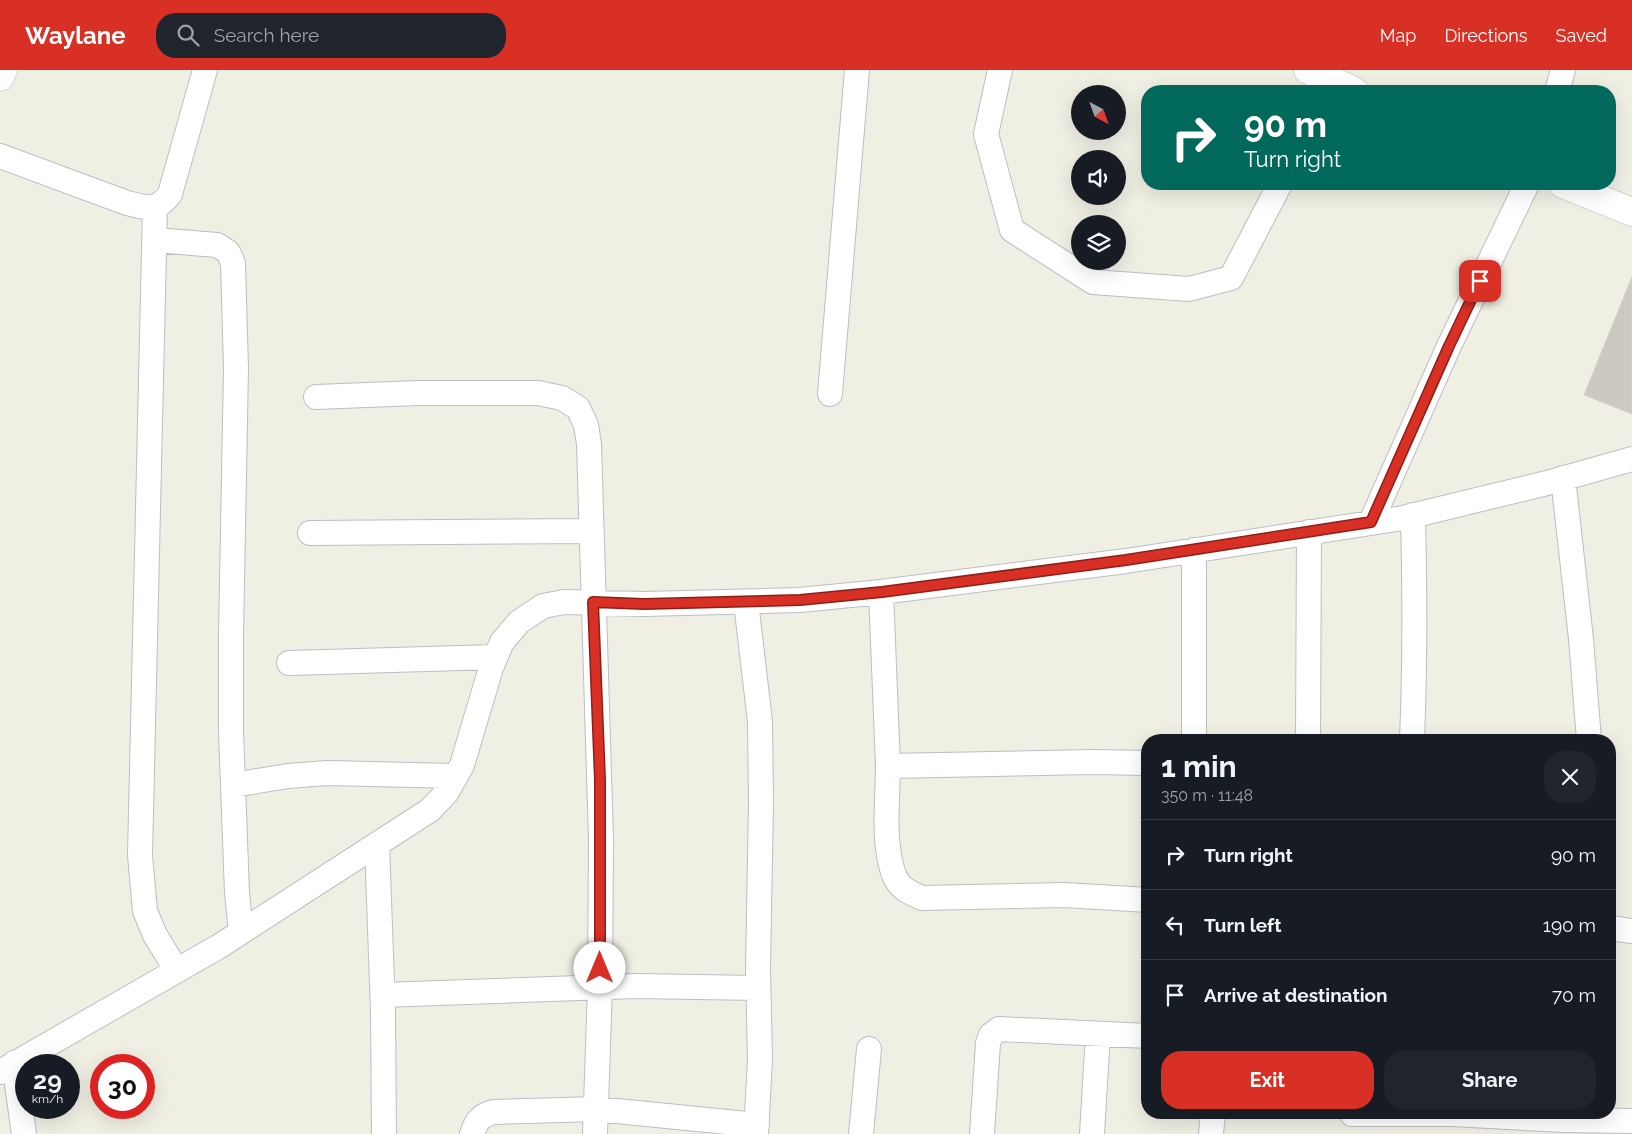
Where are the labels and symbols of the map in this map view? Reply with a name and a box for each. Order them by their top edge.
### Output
north arrow [1071,85,1126,140]
pin [1459,260,1501,302]
position arrow [573,941,625,993]
speed limit sign: 30 [90,1054,155,1119]

